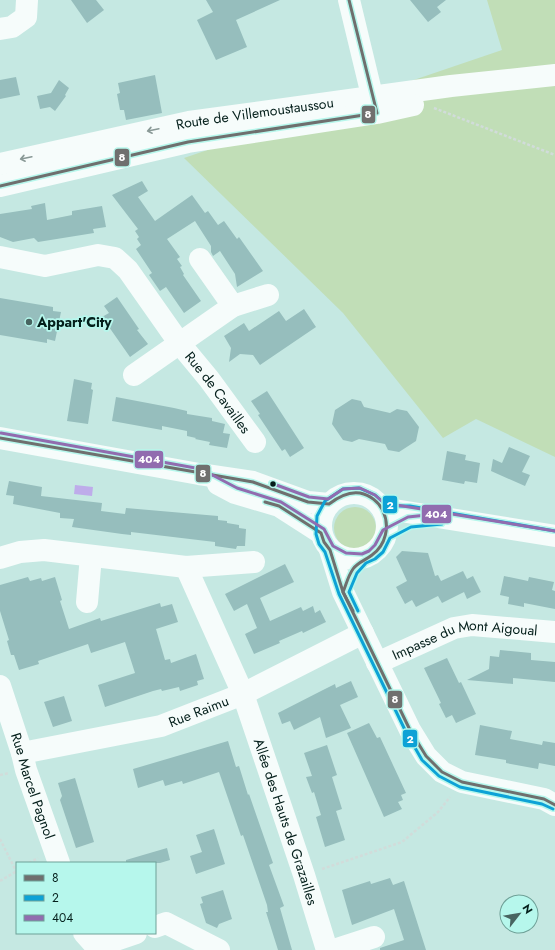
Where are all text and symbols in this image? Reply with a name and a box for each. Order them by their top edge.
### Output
street label: Route de Villemoustaussou [174,92,335,135]
line badge: 8 [361,105,376,124]
text: 8 [365,106,372,122]
one-way arrow [147,126,160,134]
line badge: 8 [114,148,130,167]
text: 8 [119,149,126,165]
one-way arrow [20,154,33,162]
place label: Appart'City [36,312,112,332]
marker: Appart'City [24,317,34,327]
street label: Rue de Cavailles [180,347,256,438]
line badge: 404 [134,450,164,469]
text: 404 [138,451,161,467]
line badge: 8 [195,464,211,483]
text: 8 [200,465,207,481]
unlabelled marker [268,479,278,489]
line badge: 2 [382,495,398,514]
text: 2 [386,497,394,513]
line badge: 404 [421,504,452,524]
text: 404 [425,506,448,522]
street label: Impasse du Mont Aigoual [389,615,538,665]
line badge: 8 [387,690,403,709]
street label: Rue Raimu [166,691,232,732]
text: 8 [392,691,399,707]
line badge: 2 [402,729,418,748]
street label: Rue Marcel Pagnol [6,730,60,842]
text: 2 [406,731,414,747]
street label: Allée des Hauts de Grazailles [249,736,323,908]
legend [16,862,156,934]
text: 8 [52,869,59,887]
text: 2 [52,889,59,907]
north arrow [499,894,539,934]
text: N [518,901,537,917]
text: 404 [52,909,73,927]

